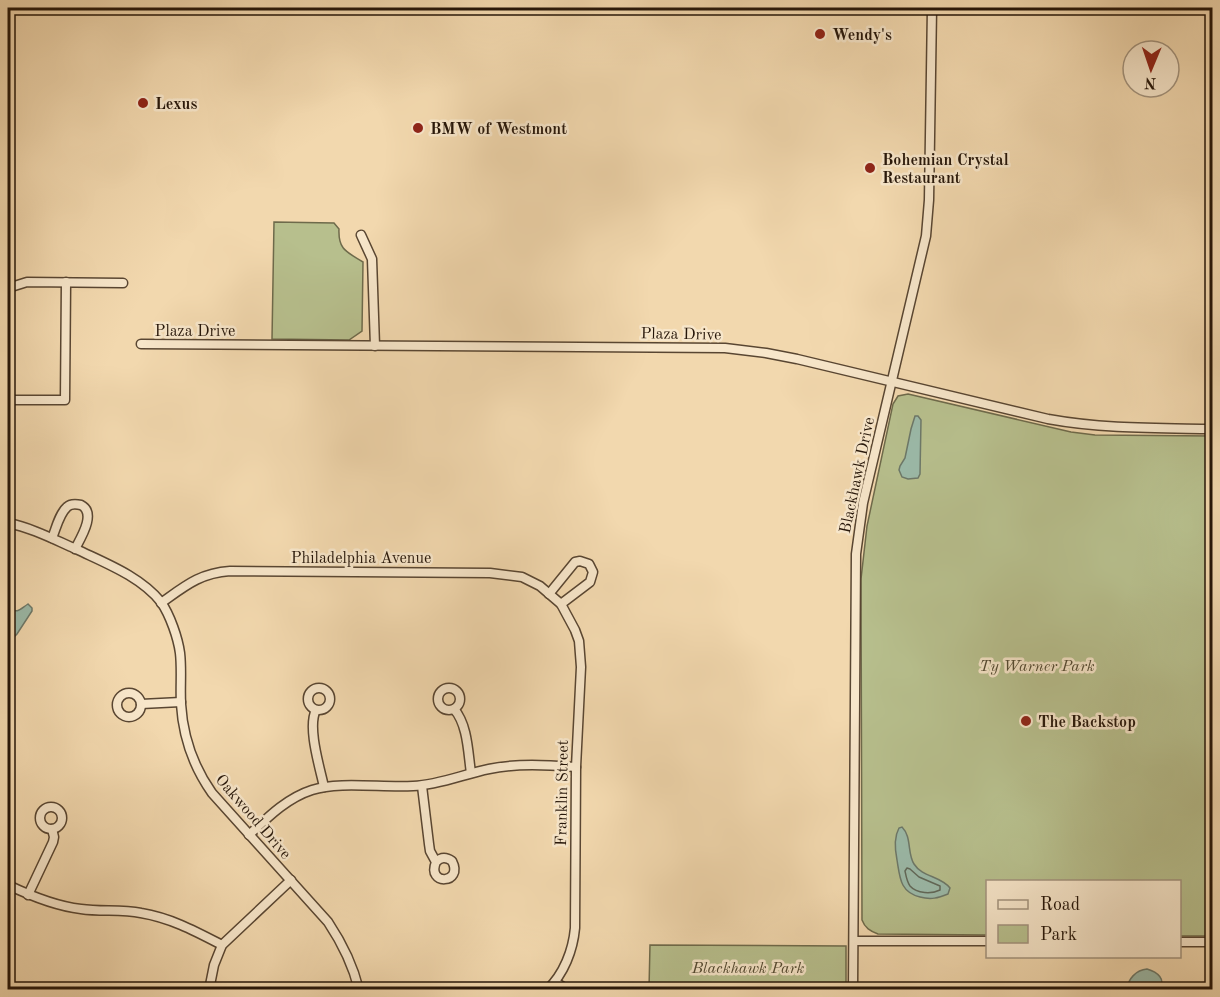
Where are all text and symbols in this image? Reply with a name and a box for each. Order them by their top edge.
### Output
marker: Wendy's [813,27,827,41]
place label: Wendy's [832,28,892,44]
north arrow [1121,39,1181,99]
text: N [1143,74,1157,90]
marker: Lexus [136,96,150,110]
place label: Lexus [155,97,197,113]
marker: BMW of Westmont [411,121,425,135]
place label: BMW of Westmont [430,122,567,138]
place label: Bohemian Crystal Restaurant [882,153,1009,187]
marker: Bohemian Crystal Restaurant [863,161,877,175]
street label: Plaza Drive [155,324,235,340]
street label: Plaza Drive [640,326,722,344]
street label: Blackhawk Drive [838,416,878,535]
street label: Philadelphia Avenue [291,551,431,567]
park label: Ty Warner Park [979,659,1095,675]
marker: The Backstop [1019,714,1033,728]
place label: The Backstop [1038,715,1136,731]
street label: Franklin Street [554,739,572,846]
street label: Oakwood Drive [212,772,293,863]
legend [986,880,1181,958]
text: Road [1040,896,1080,914]
text: Park [1040,926,1077,944]
park label: Blackhawk Park [691,961,804,977]

